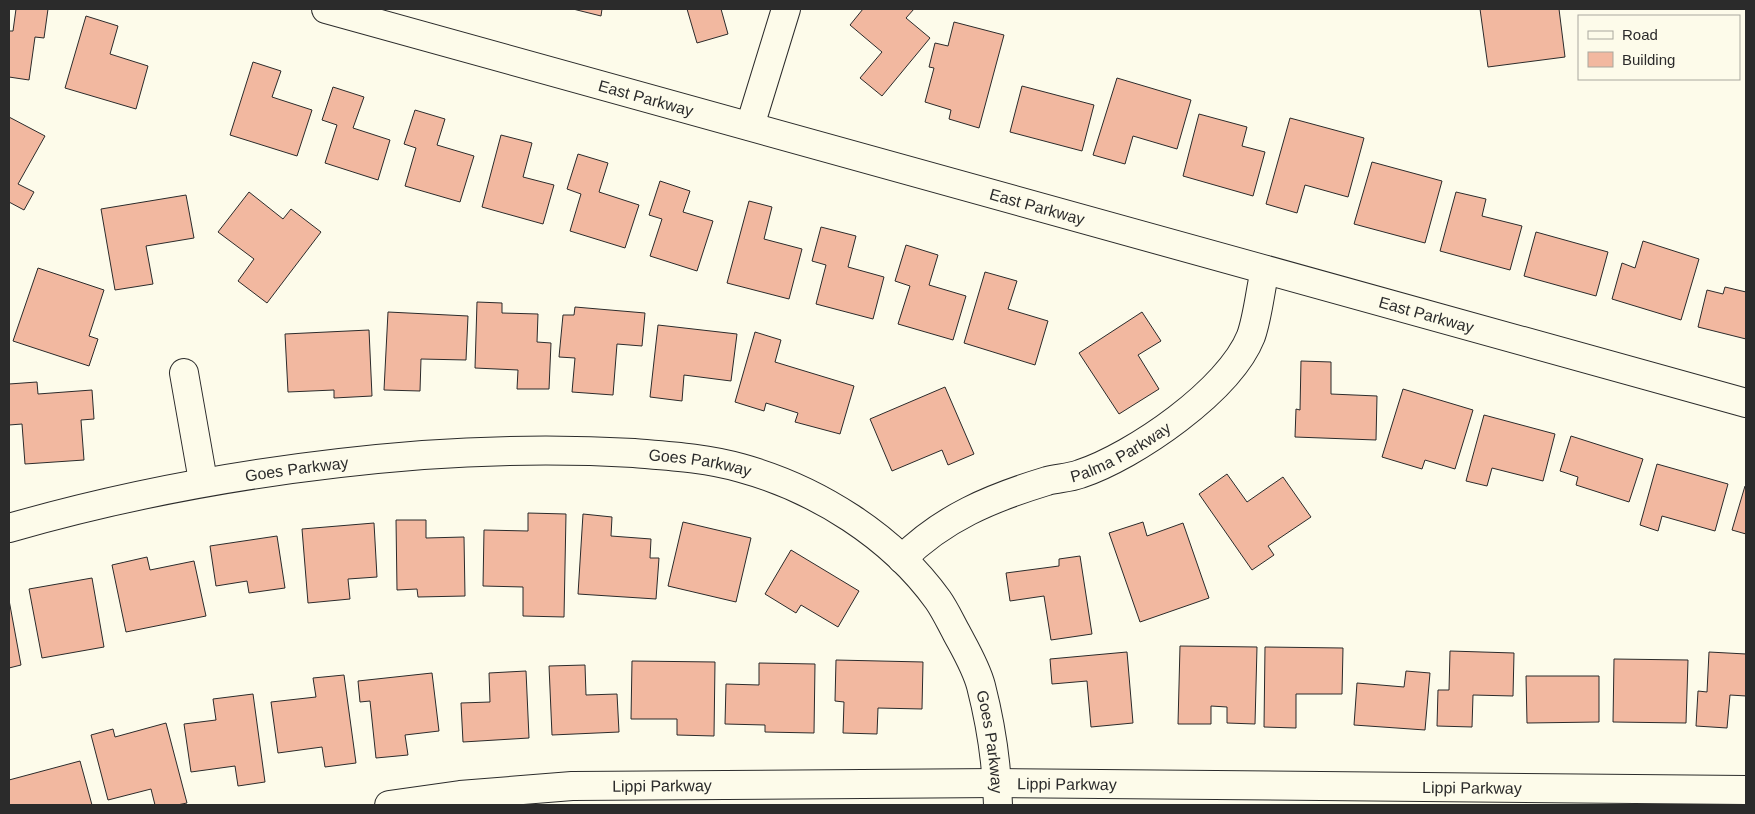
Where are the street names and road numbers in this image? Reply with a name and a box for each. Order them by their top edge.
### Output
street label: East Parkway [596,77,695,120]
street label: East Parkway [988,186,1086,228]
street label: East Parkway [1377,294,1476,336]
street label: Palma Parkway [1068,419,1174,485]
street label: Goes Parkway [648,446,753,480]
street label: Goes Parkway [244,454,349,485]
street label: Goes Parkway [973,689,1006,794]
street label: Lippi Parkway [1017,775,1117,793]
street label: Lippi Parkway [612,777,712,795]
street label: Lippi Parkway [1422,779,1522,797]

